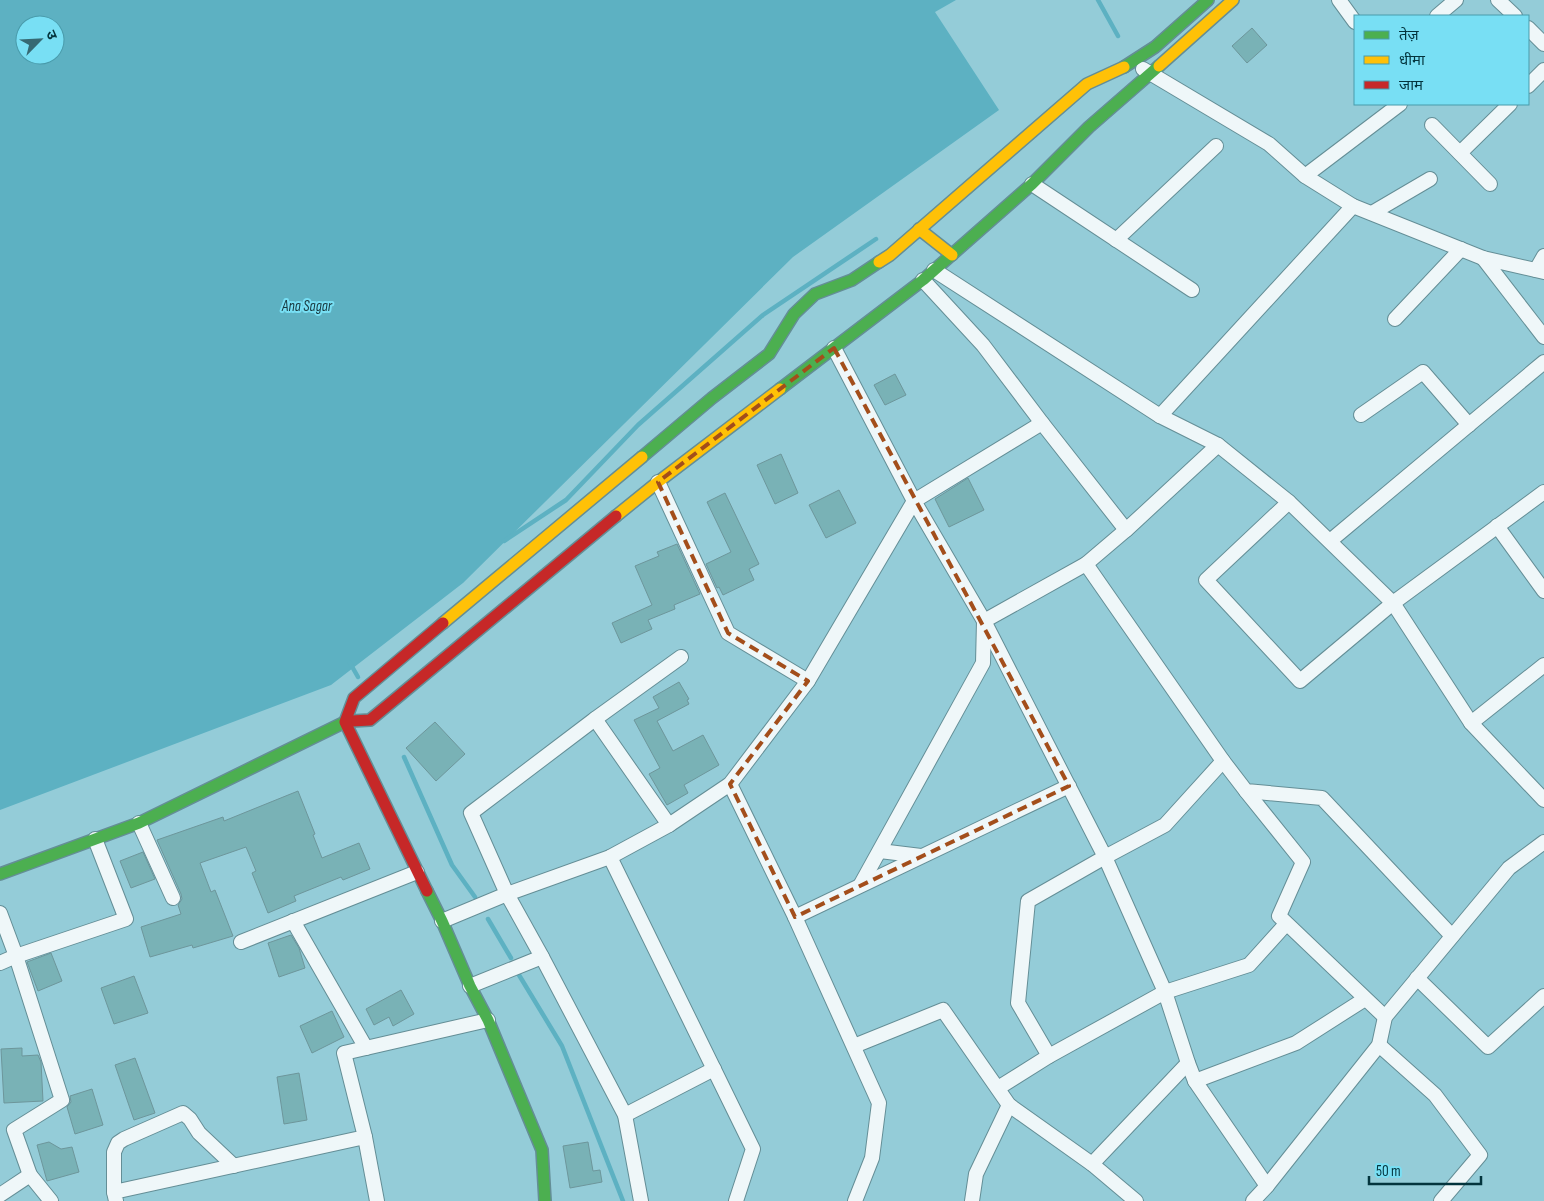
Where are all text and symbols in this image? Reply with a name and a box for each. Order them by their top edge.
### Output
north arrow [15,15,65,65]
legend [1354,15,1529,105]
text: तेज़ [1399,26,1420,45]
text: उ [42,28,61,43]
text: धीमा [1399,51,1426,70]
text: जाम [1399,76,1424,95]
water label: Ana Sagar [281,297,333,316]
scale bar [1369,1154,1482,1186]
text: 50 m [1376,1162,1401,1181]

